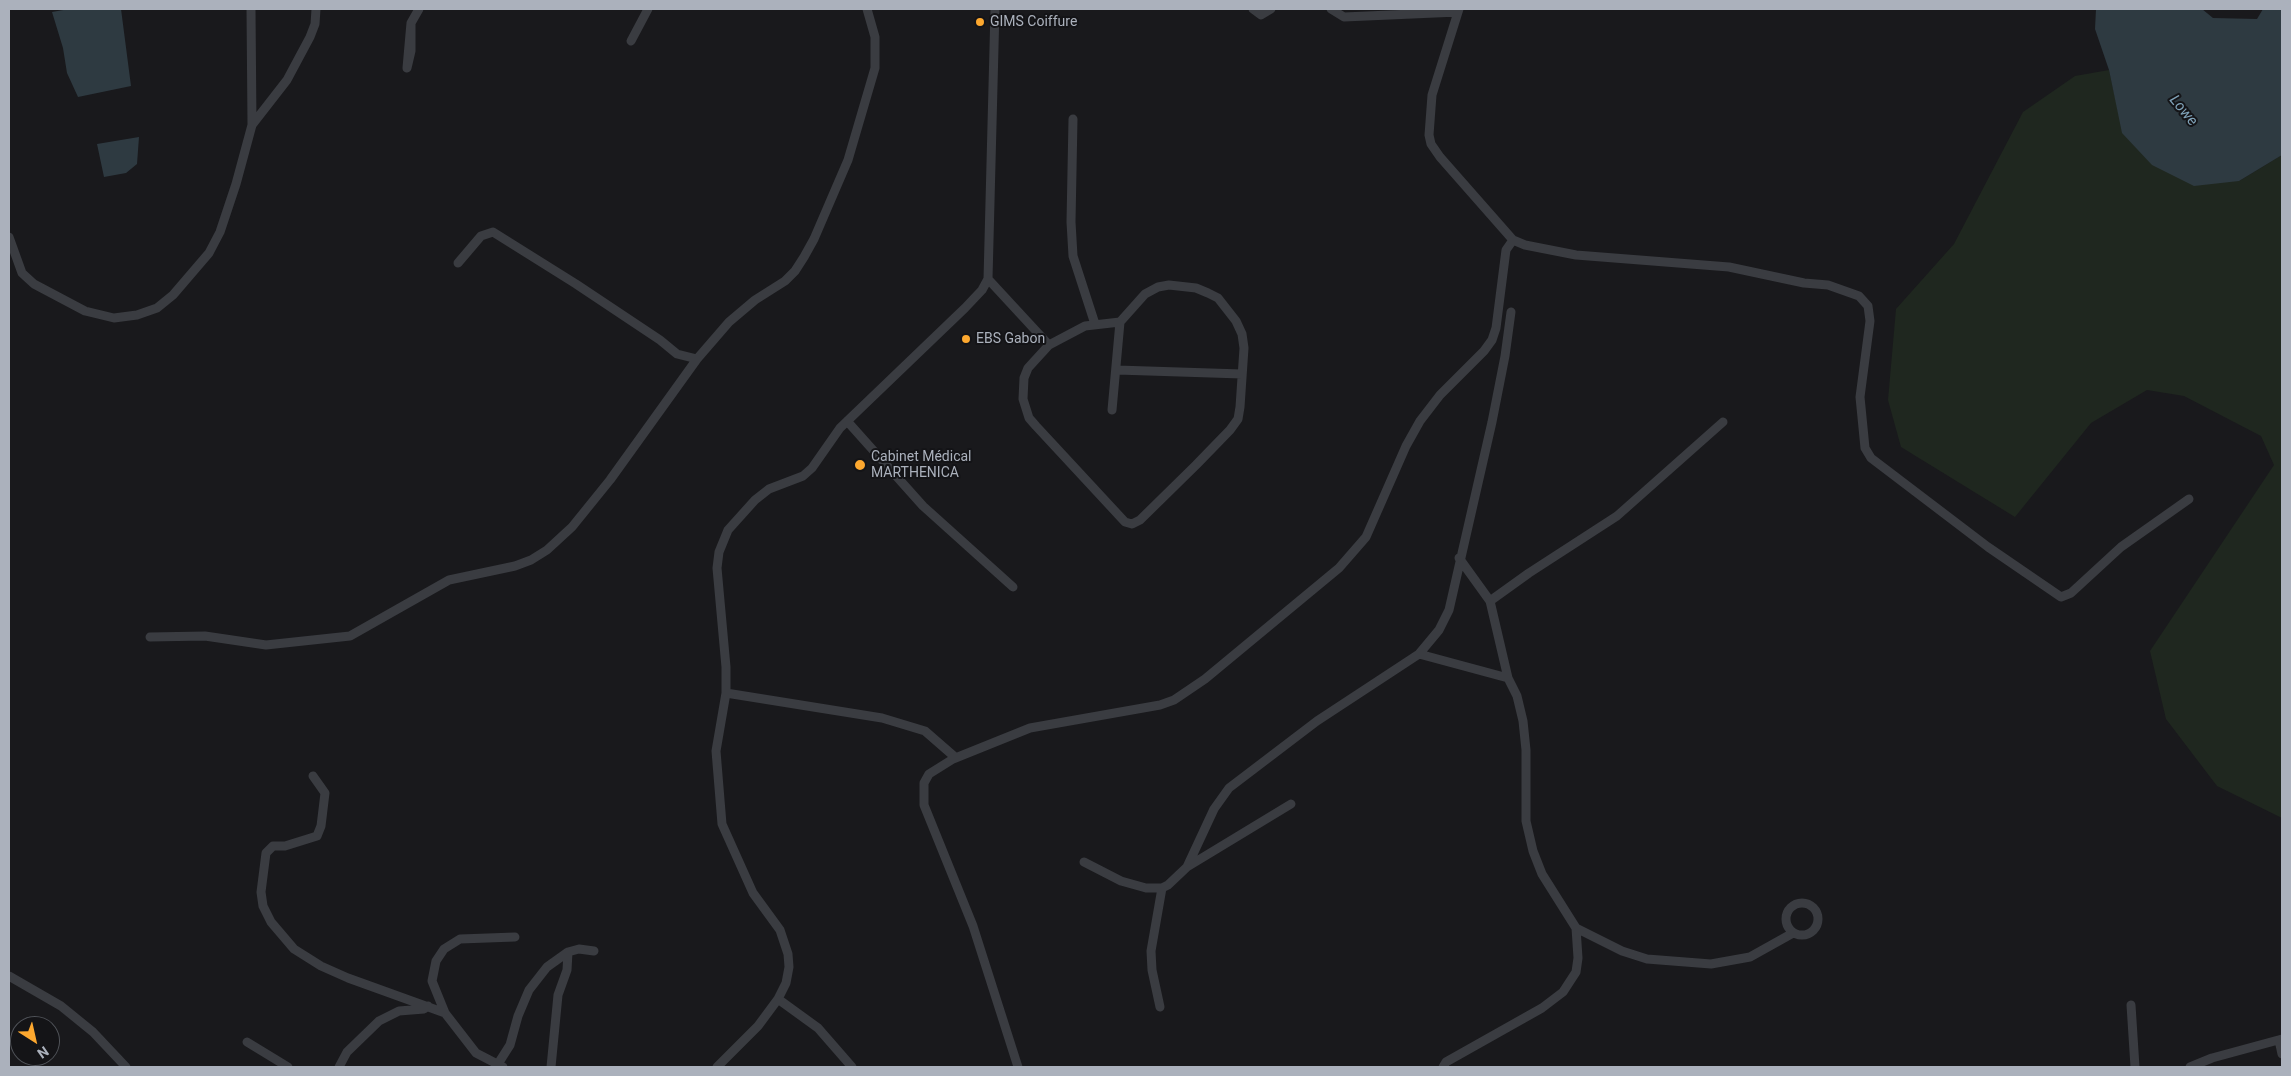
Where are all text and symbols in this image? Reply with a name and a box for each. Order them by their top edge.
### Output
place label: GIMS Coiffure [990,14,1077,30]
marker: GIMS Coiffure [974,16,986,28]
water label: Lowe [2165,92,2201,130]
place label: EBS Gabon [976,331,1045,347]
marker: EBS Gabon [960,333,972,345]
place label: Cabinet Médical MARTHENICA [871,449,971,482]
marker: Cabinet Médical MARTHENICA [853,458,867,472]
north arrow [10,1016,60,1066]
text: N [34,1043,52,1062]

